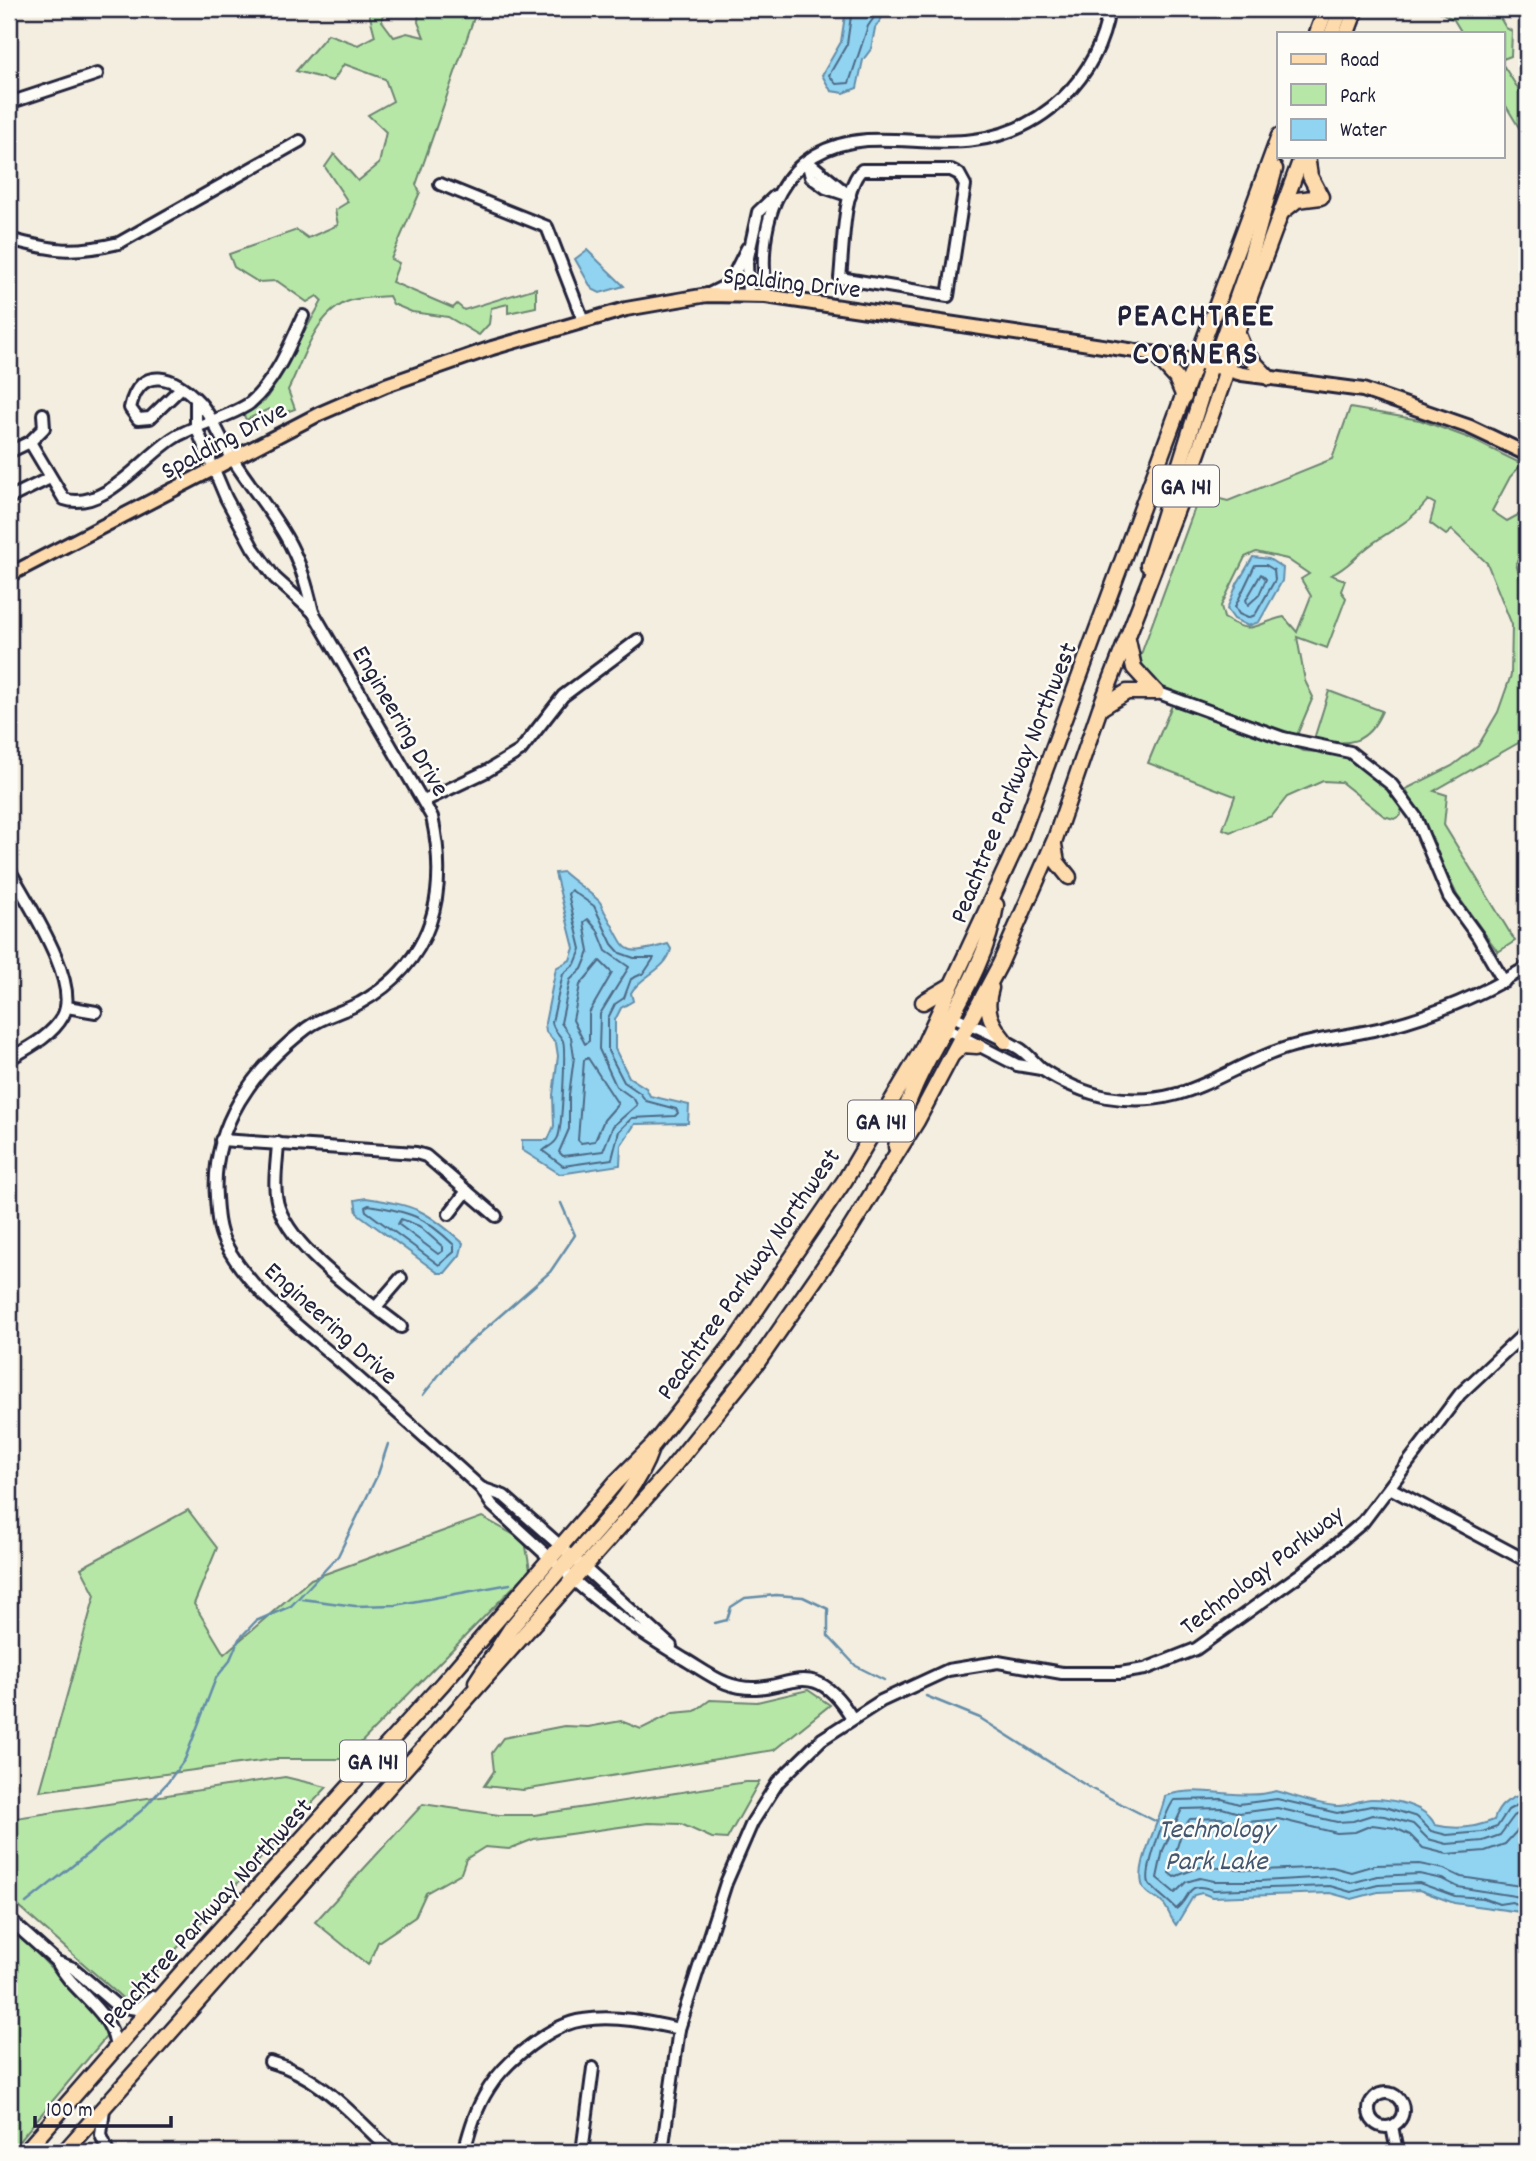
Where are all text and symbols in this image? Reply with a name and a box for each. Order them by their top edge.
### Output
legend [1277,32,1504,158]
text: Road [1340,47,1379,77]
text: Park [1340,83,1376,113]
text: Water [1340,117,1387,147]
street label: Spalding Drive [721,259,862,310]
district label: PEACHTREE CORNERS [1117,295,1275,380]
street label: Spalding Drive [155,393,294,491]
road number: GA 141 [1153,466,1219,506]
street label: Peachtree Parkway Northwest [942,637,1089,929]
street label: Engineering Drive [341,639,457,804]
road number: GA 141 [848,1100,914,1142]
street label: Peachtree Parkway Northwest [649,1141,851,1408]
street label: Engineering Drive [255,1254,405,1395]
street label: Technology Parkway [1173,1497,1353,1646]
road number: GA 141 [340,1741,406,1782]
street label: Peachtree Parkway Northwest [95,1790,323,2038]
water label: Technology Park Lake [1158,1812,1278,1884]
scale bar [35,2084,172,2128]
text: 100 m [46,2097,93,2127]

